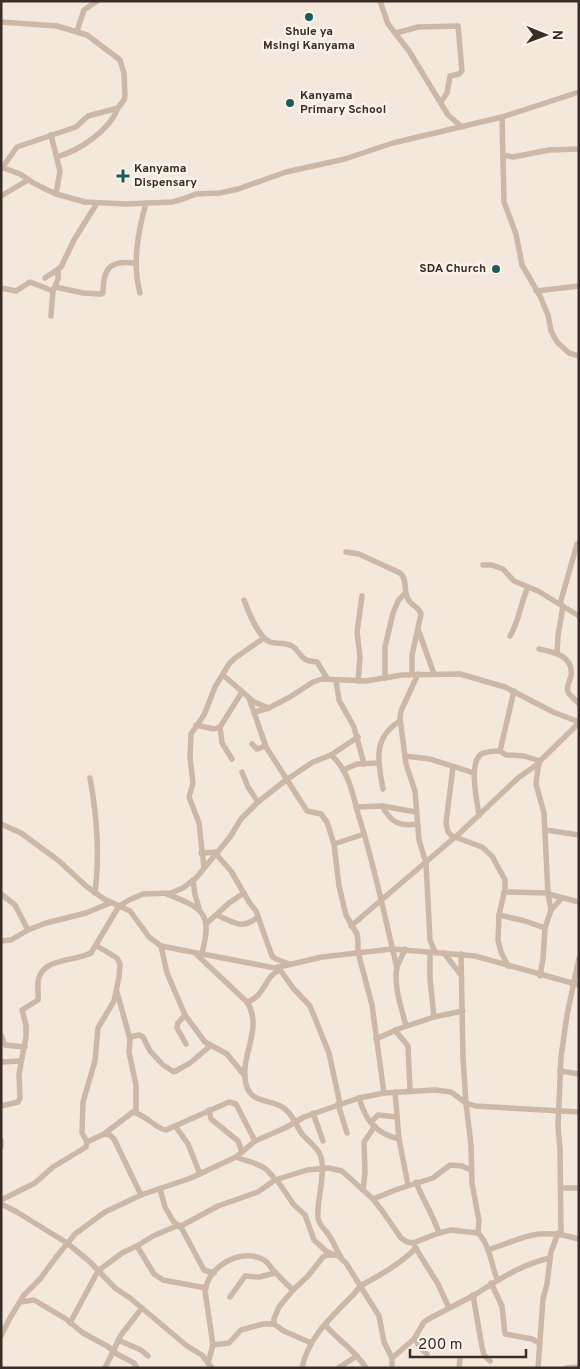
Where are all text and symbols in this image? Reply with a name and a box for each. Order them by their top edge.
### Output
north arrow [520,10,570,60]
marker: Shule ya Msingi Kanyama [303,11,315,23]
place label: Shule ya Msingi Kanyama [263,24,355,54]
text: N [548,30,565,40]
place label: Kanyama Primary School [300,88,386,118]
marker: Kanyama Primary School [284,97,296,109]
place label: Kanyama Dispensary [134,161,197,191]
marker: Kanyama Dispensary [116,169,130,183]
place label: SDA Church [419,261,486,277]
marker: SDA Church [490,263,502,275]
scale bar [410,1326,526,1358]
text: 200 m [418,1336,463,1355]

